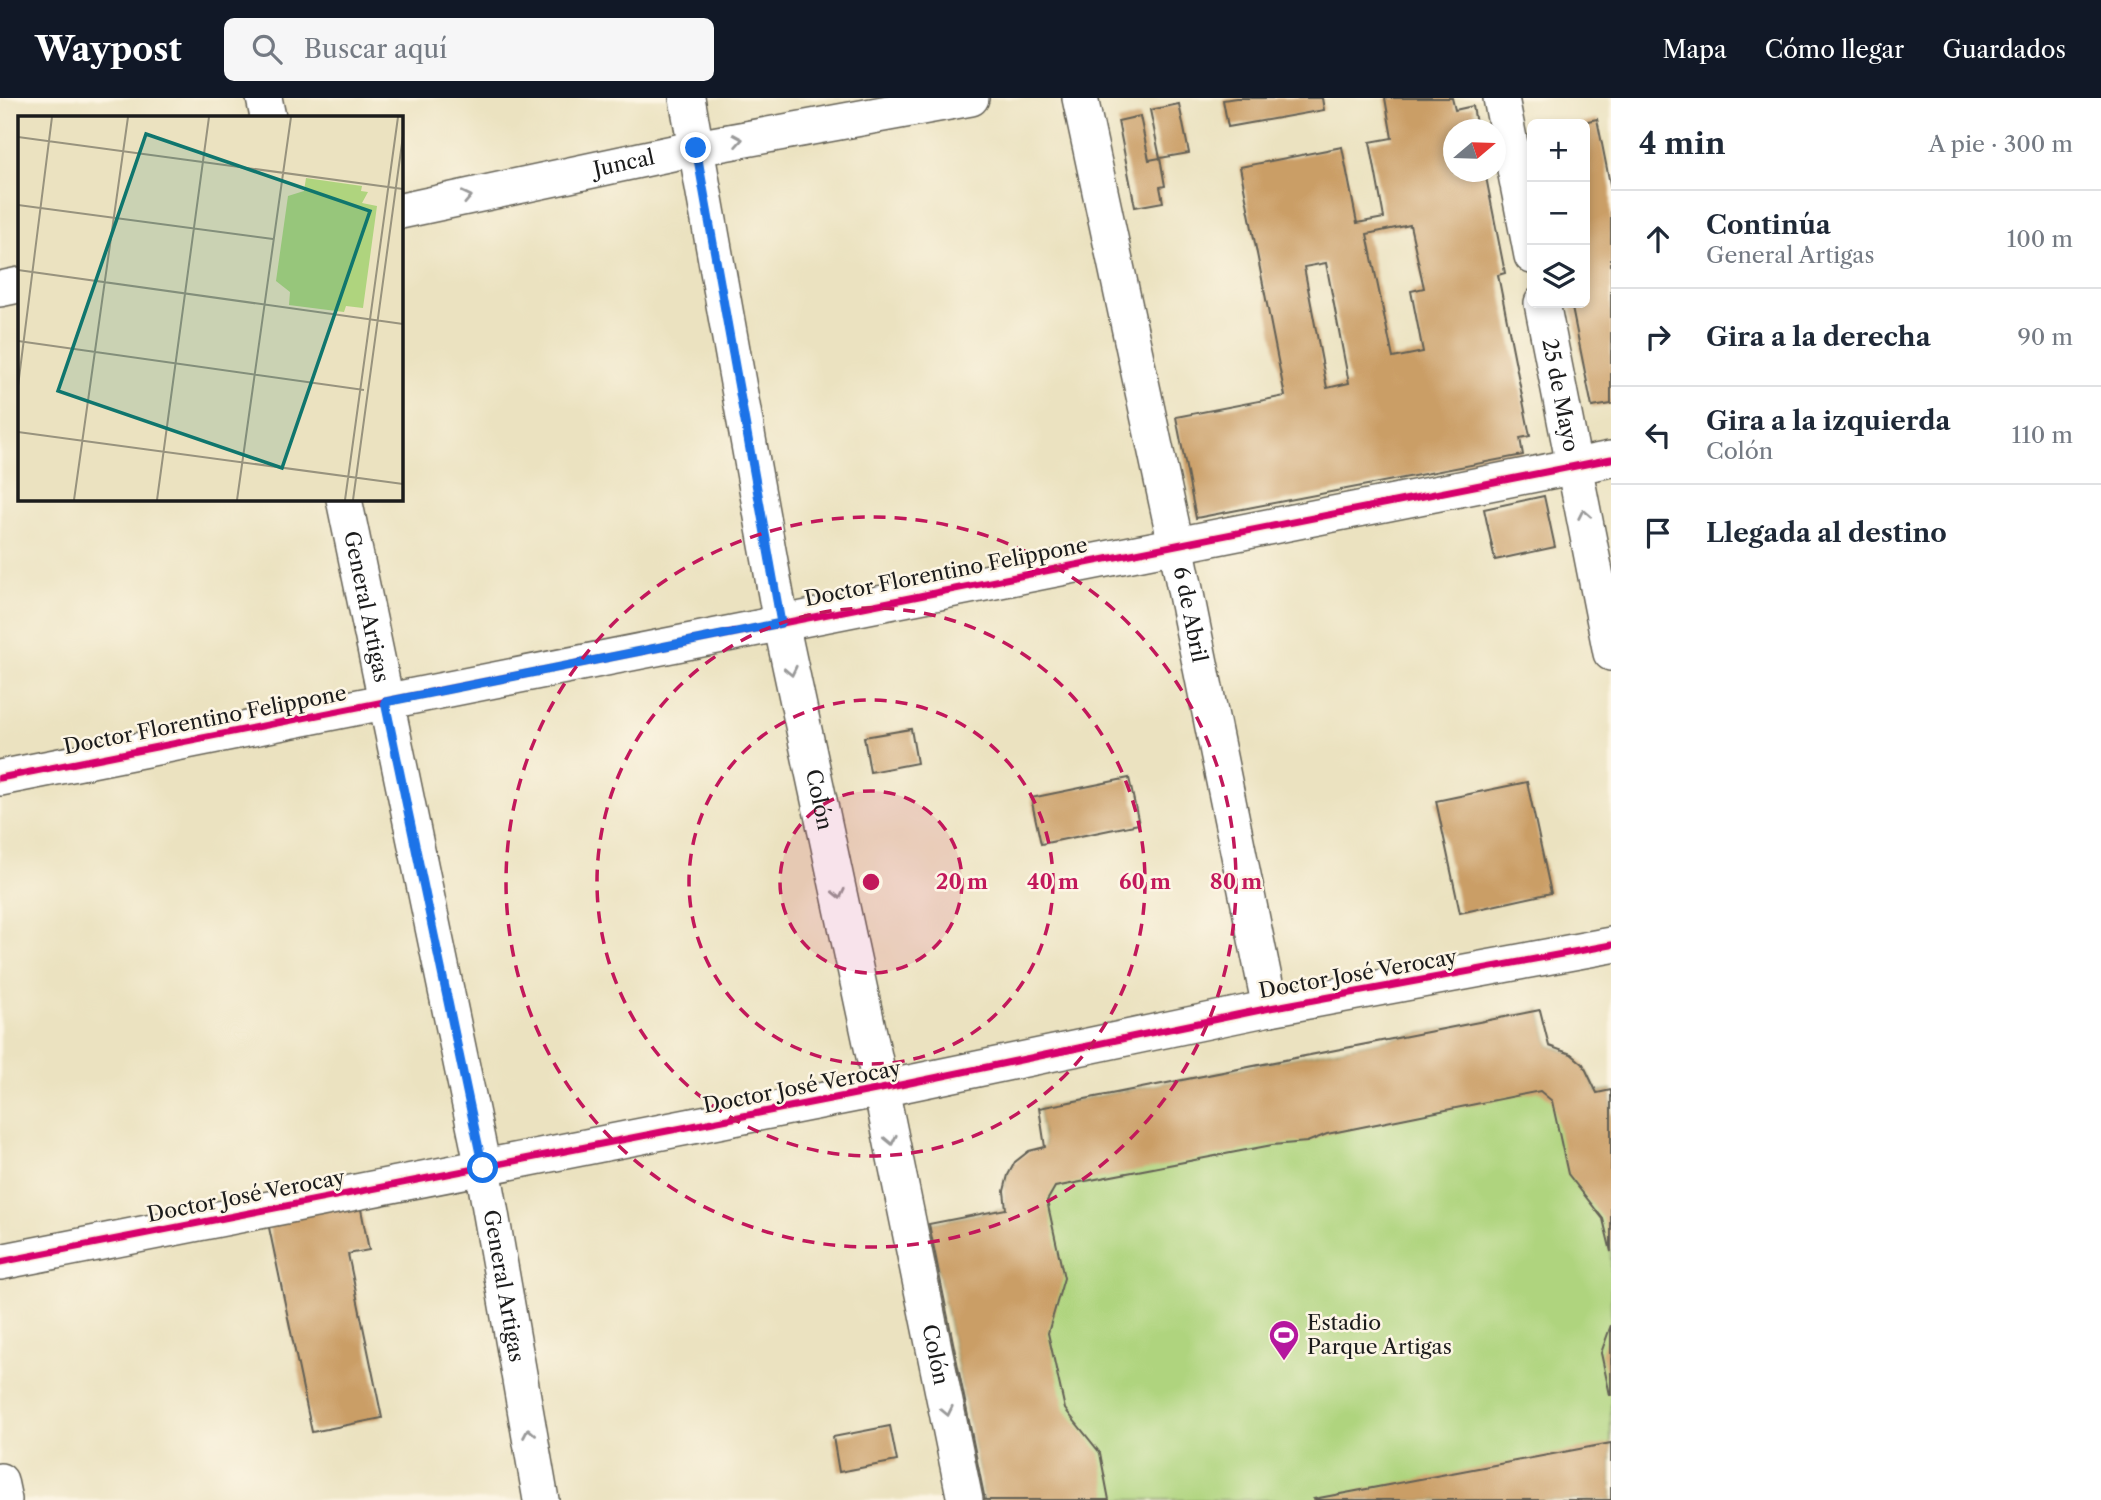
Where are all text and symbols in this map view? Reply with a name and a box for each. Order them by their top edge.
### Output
search box [224,18,714,81]
text: Waypost [35,29,182,70]
icon: search [248,30,286,68]
text: Buscar aquí [304,33,447,65]
text: Mapa [1662,35,1727,64]
text: Cómo llegar [1765,35,1904,64]
text: Guardados [1942,35,2066,64]
inset map [18,116,402,500]
north arrow [1443,119,1506,182]
map controls [1527,119,1590,308]
button: + [1527,119,1590,182]
text: 4 min [1639,125,1725,162]
text: A pie · 300 m [1929,130,2073,158]
route end [680,132,711,163]
one-way arrow [732,133,744,148]
street label: Juncal [588,144,657,182]
button: − [1527,182,1590,245]
one-way arrow [461,190,473,205]
text: Continúa [1706,209,1831,241]
icon: ahead [1639,220,1677,258]
text: 100 m [2007,225,2073,253]
text: General Artigas [1706,241,1875,269]
button: layers [1527,245,1590,308]
icon: right [1639,318,1677,356]
text: Gira a la derecha [1706,321,1931,353]
text: 90 m [2017,323,2073,351]
street label: 25 de Mayo [1537,336,1584,454]
text: Gira a la izquierda [1706,405,1951,437]
icon: left [1639,416,1677,454]
text: 110 m [2012,421,2073,449]
text: Colón [1706,437,1773,465]
one-way arrow [1577,508,1592,520]
icon: arrive [1639,514,1677,552]
text: Llegada al destino [1706,517,1947,549]
street label: General Artigas [339,529,395,685]
street label: Doctor Florentino Felippone [802,532,1089,611]
street label: 6 de Abril [1169,564,1212,664]
one-way arrow [783,665,798,677]
street label: Doctor Florentino Felippone [61,680,348,759]
street label: Colón [801,767,838,832]
text: 20 m [936,869,988,894]
text: 40 m [1027,869,1079,894]
text: 60 m [1119,869,1171,894]
text: 80 m [1210,869,1262,894]
centre of rings [859,870,883,894]
one-way arrow [831,888,845,900]
street label: Doctor José Verocay [1257,944,1459,1003]
street label: Doctor José Verocay [701,1055,903,1118]
one-way arrow [883,1134,898,1146]
route start [467,1152,498,1183]
street label: Doctor José Verocay [145,1164,347,1227]
street label: General Artigas [479,1208,530,1364]
place label: Estadio Parque Artigas [1307,1310,1452,1359]
sports icon: Estadio Parque Artigas [1267,1318,1301,1362]
street label: Colón [917,1322,954,1387]
one-way arrow [938,1405,953,1417]
one-way arrow [522,1427,537,1439]

